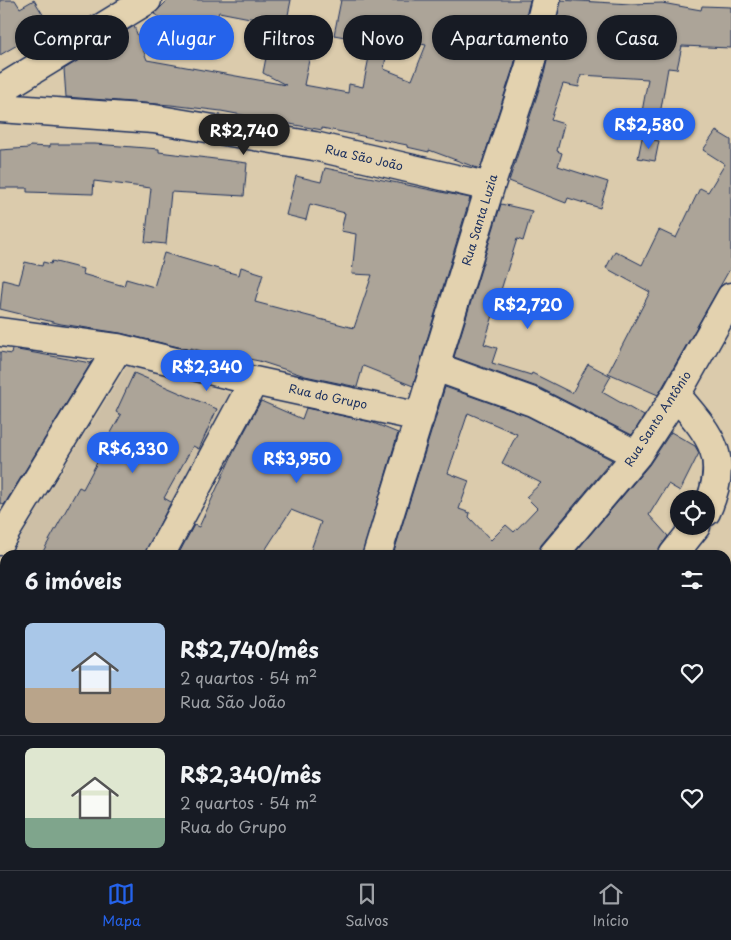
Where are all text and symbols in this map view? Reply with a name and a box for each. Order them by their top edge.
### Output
chip: Comprar [15,15,129,60]
chip: Alugar [139,15,234,60]
chip: Filtros [244,15,333,60]
chip: Novo [343,15,422,60]
chip: Apartamento [432,15,587,60]
chip: Casa [597,15,677,60]
pin: R$2,580 [603,108,695,150]
text: R$2,580 [614,112,684,136]
pin: R$2,740 [198,114,290,156]
text: R$2,740 [210,118,278,142]
street label: Rua São João [324,139,405,175]
street label: Rua Santa Luzia [457,171,502,268]
pin: R$2,720 [482,288,574,330]
text: R$2,720 [494,292,562,316]
pin: R$2,340 [161,350,253,392]
text: R$2,340 [172,354,242,378]
street label: Rua Santo Antônio [619,367,695,470]
street label: Rua do Grupo [287,379,369,413]
pin: R$6,330 [87,432,179,474]
text: R$6,330 [98,436,168,460]
pin: R$3,950 [251,442,343,484]
text: R$3,950 [263,446,331,470]
map controls [670,490,715,535]
button: locate [670,490,715,535]
text: 6 imóveis [25,564,122,596]
icon: filters [678,566,706,594]
text: R$2,740/mês [180,633,319,665]
icon: home [65,643,125,703]
icon: heart [678,659,706,687]
text: 2 quartos · 54 m² [180,665,317,689]
text: Rua São João [180,689,286,713]
text: R$2,340/mês [180,758,321,790]
icon: home [65,768,125,828]
icon: heart [678,784,706,812]
text: 2 quartos · 54 m² [180,790,317,814]
text: Rua do Grupo [180,814,287,838]
tab: Mapa [102,880,141,931]
tab: Salvos [345,880,388,931]
tab: Início [593,880,629,931]

